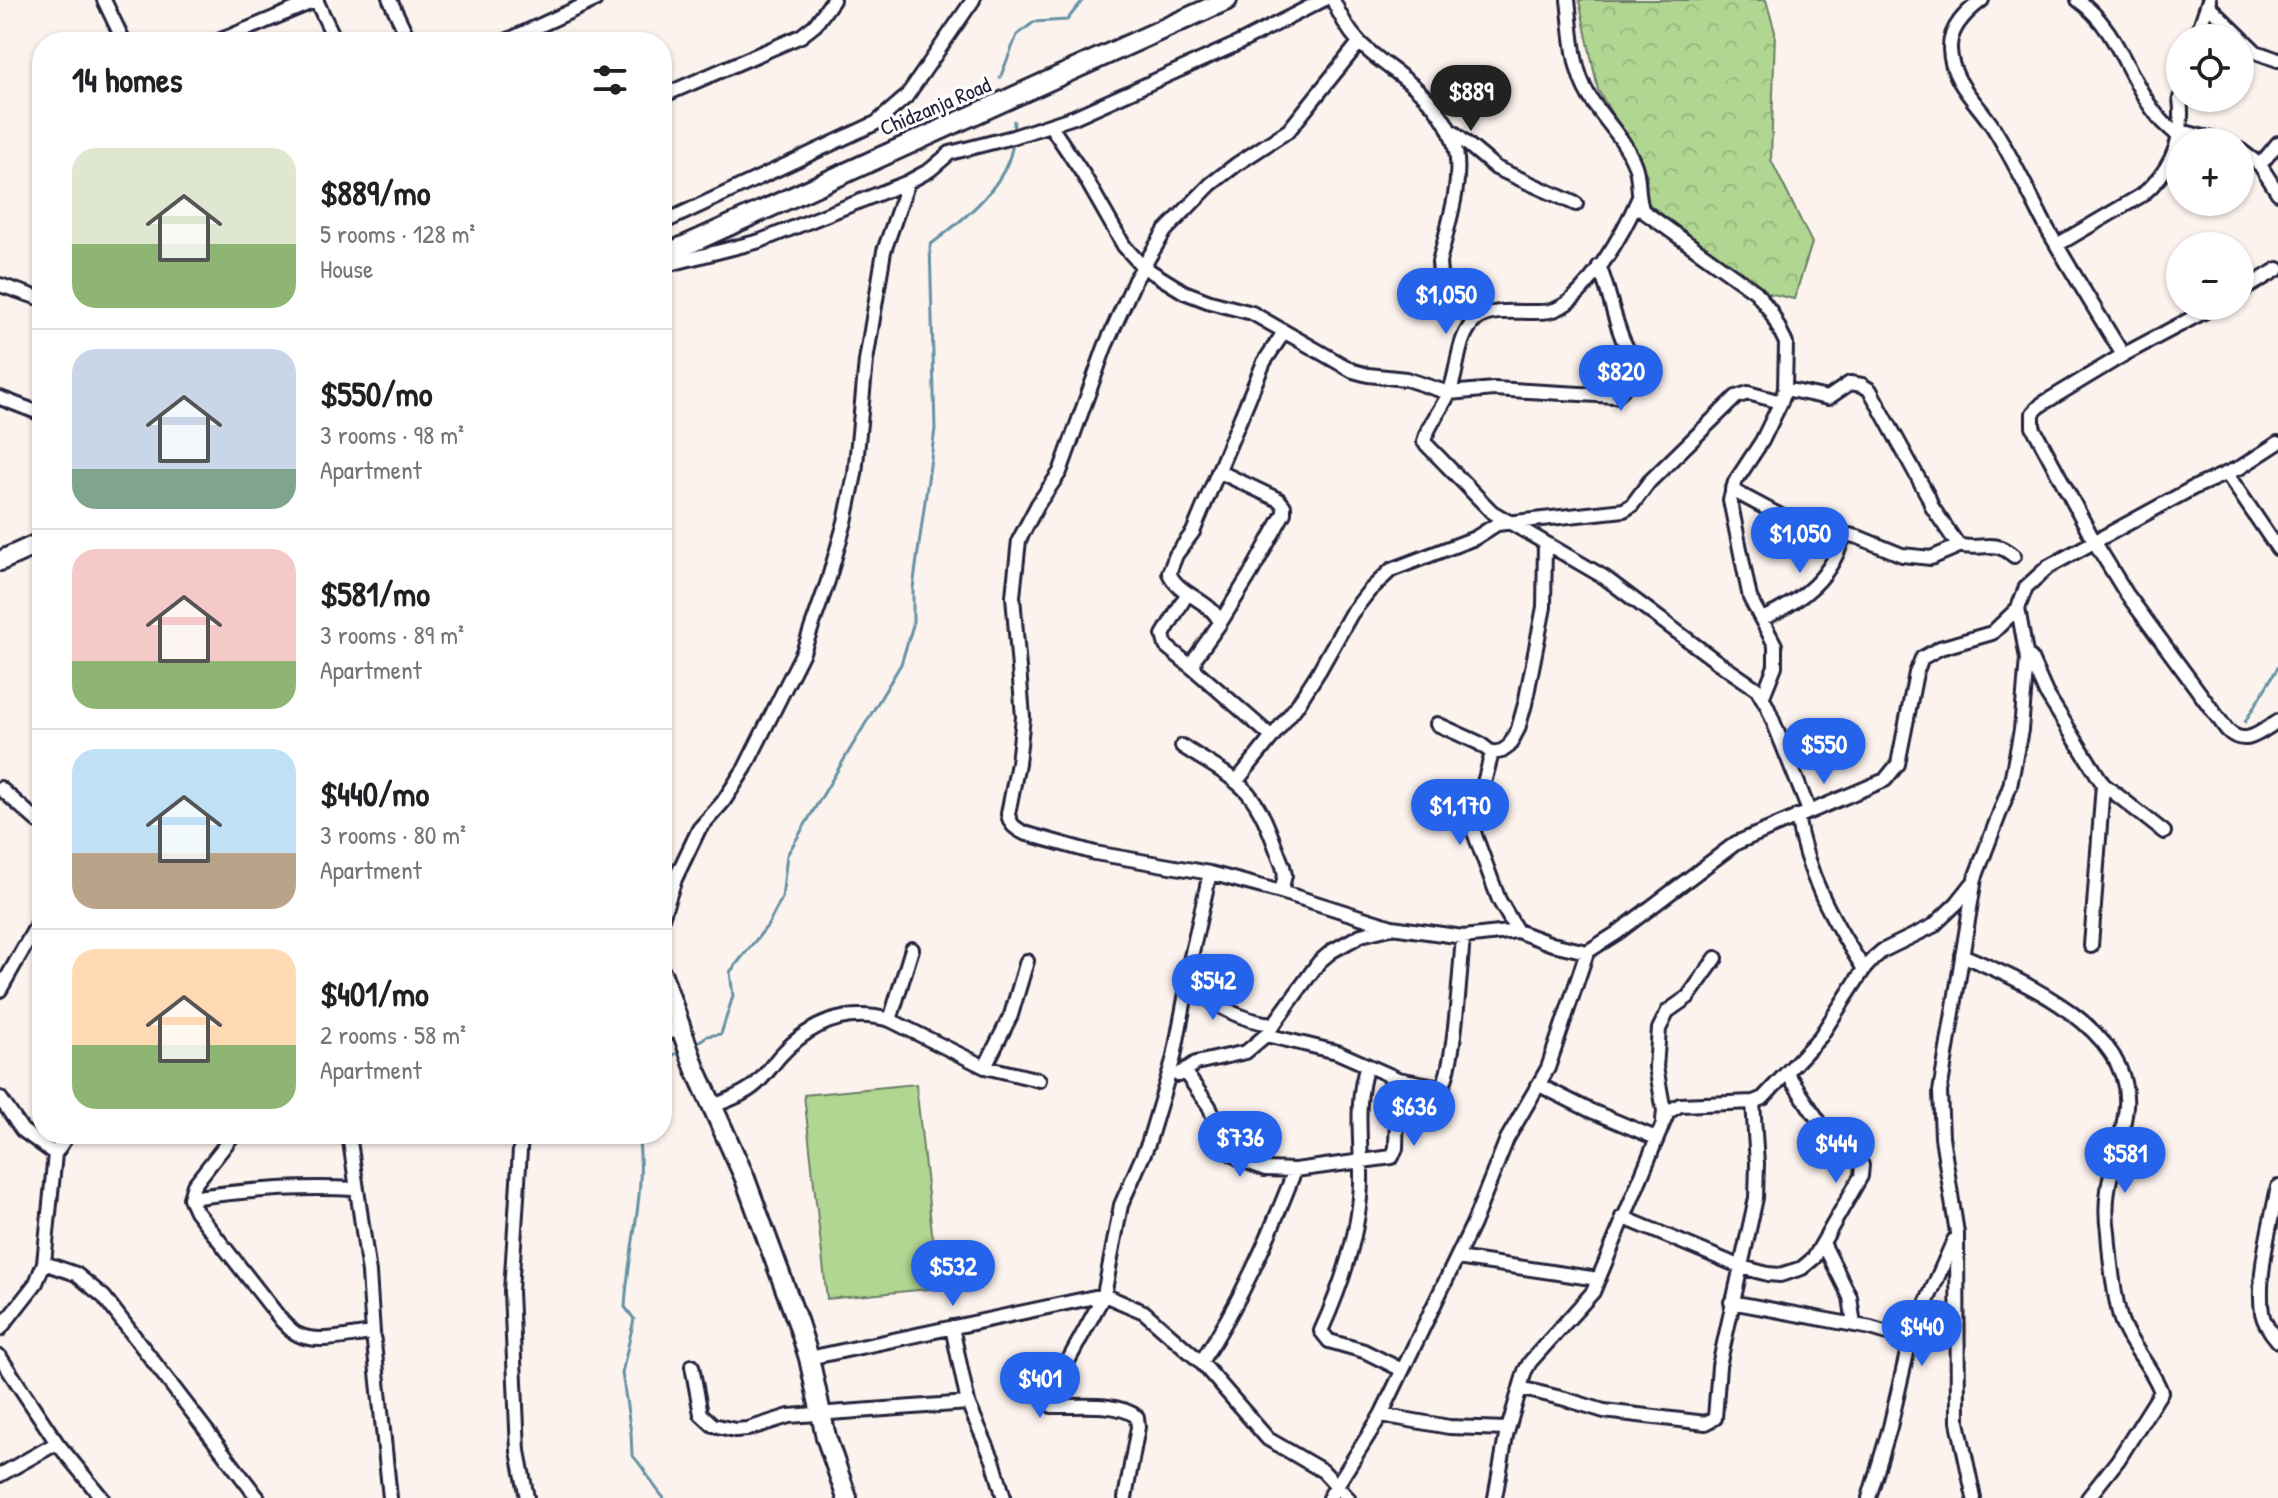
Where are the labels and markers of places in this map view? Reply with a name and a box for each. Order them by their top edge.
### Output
pin: $889 [1424,65,1518,133]
pin: $1,050 [1381,268,1511,336]
pin: $820 [1574,345,1668,413]
pin: $1,050 [1735,507,1865,575]
pin: $550 [1777,718,1871,786]
pin: $1,170 [1395,779,1525,847]
pin: $542 [1166,954,1260,1022]
pin: $636 [1367,1080,1461,1148]
pin: $736 [1193,1111,1287,1179]
pin: $444 [1789,1117,1883,1185]
pin: $581 [2078,1127,2172,1195]
pin: $532 [906,1240,1000,1308]
pin: $440 [1875,1300,1969,1368]
pin: $401 [993,1352,1087,1420]

